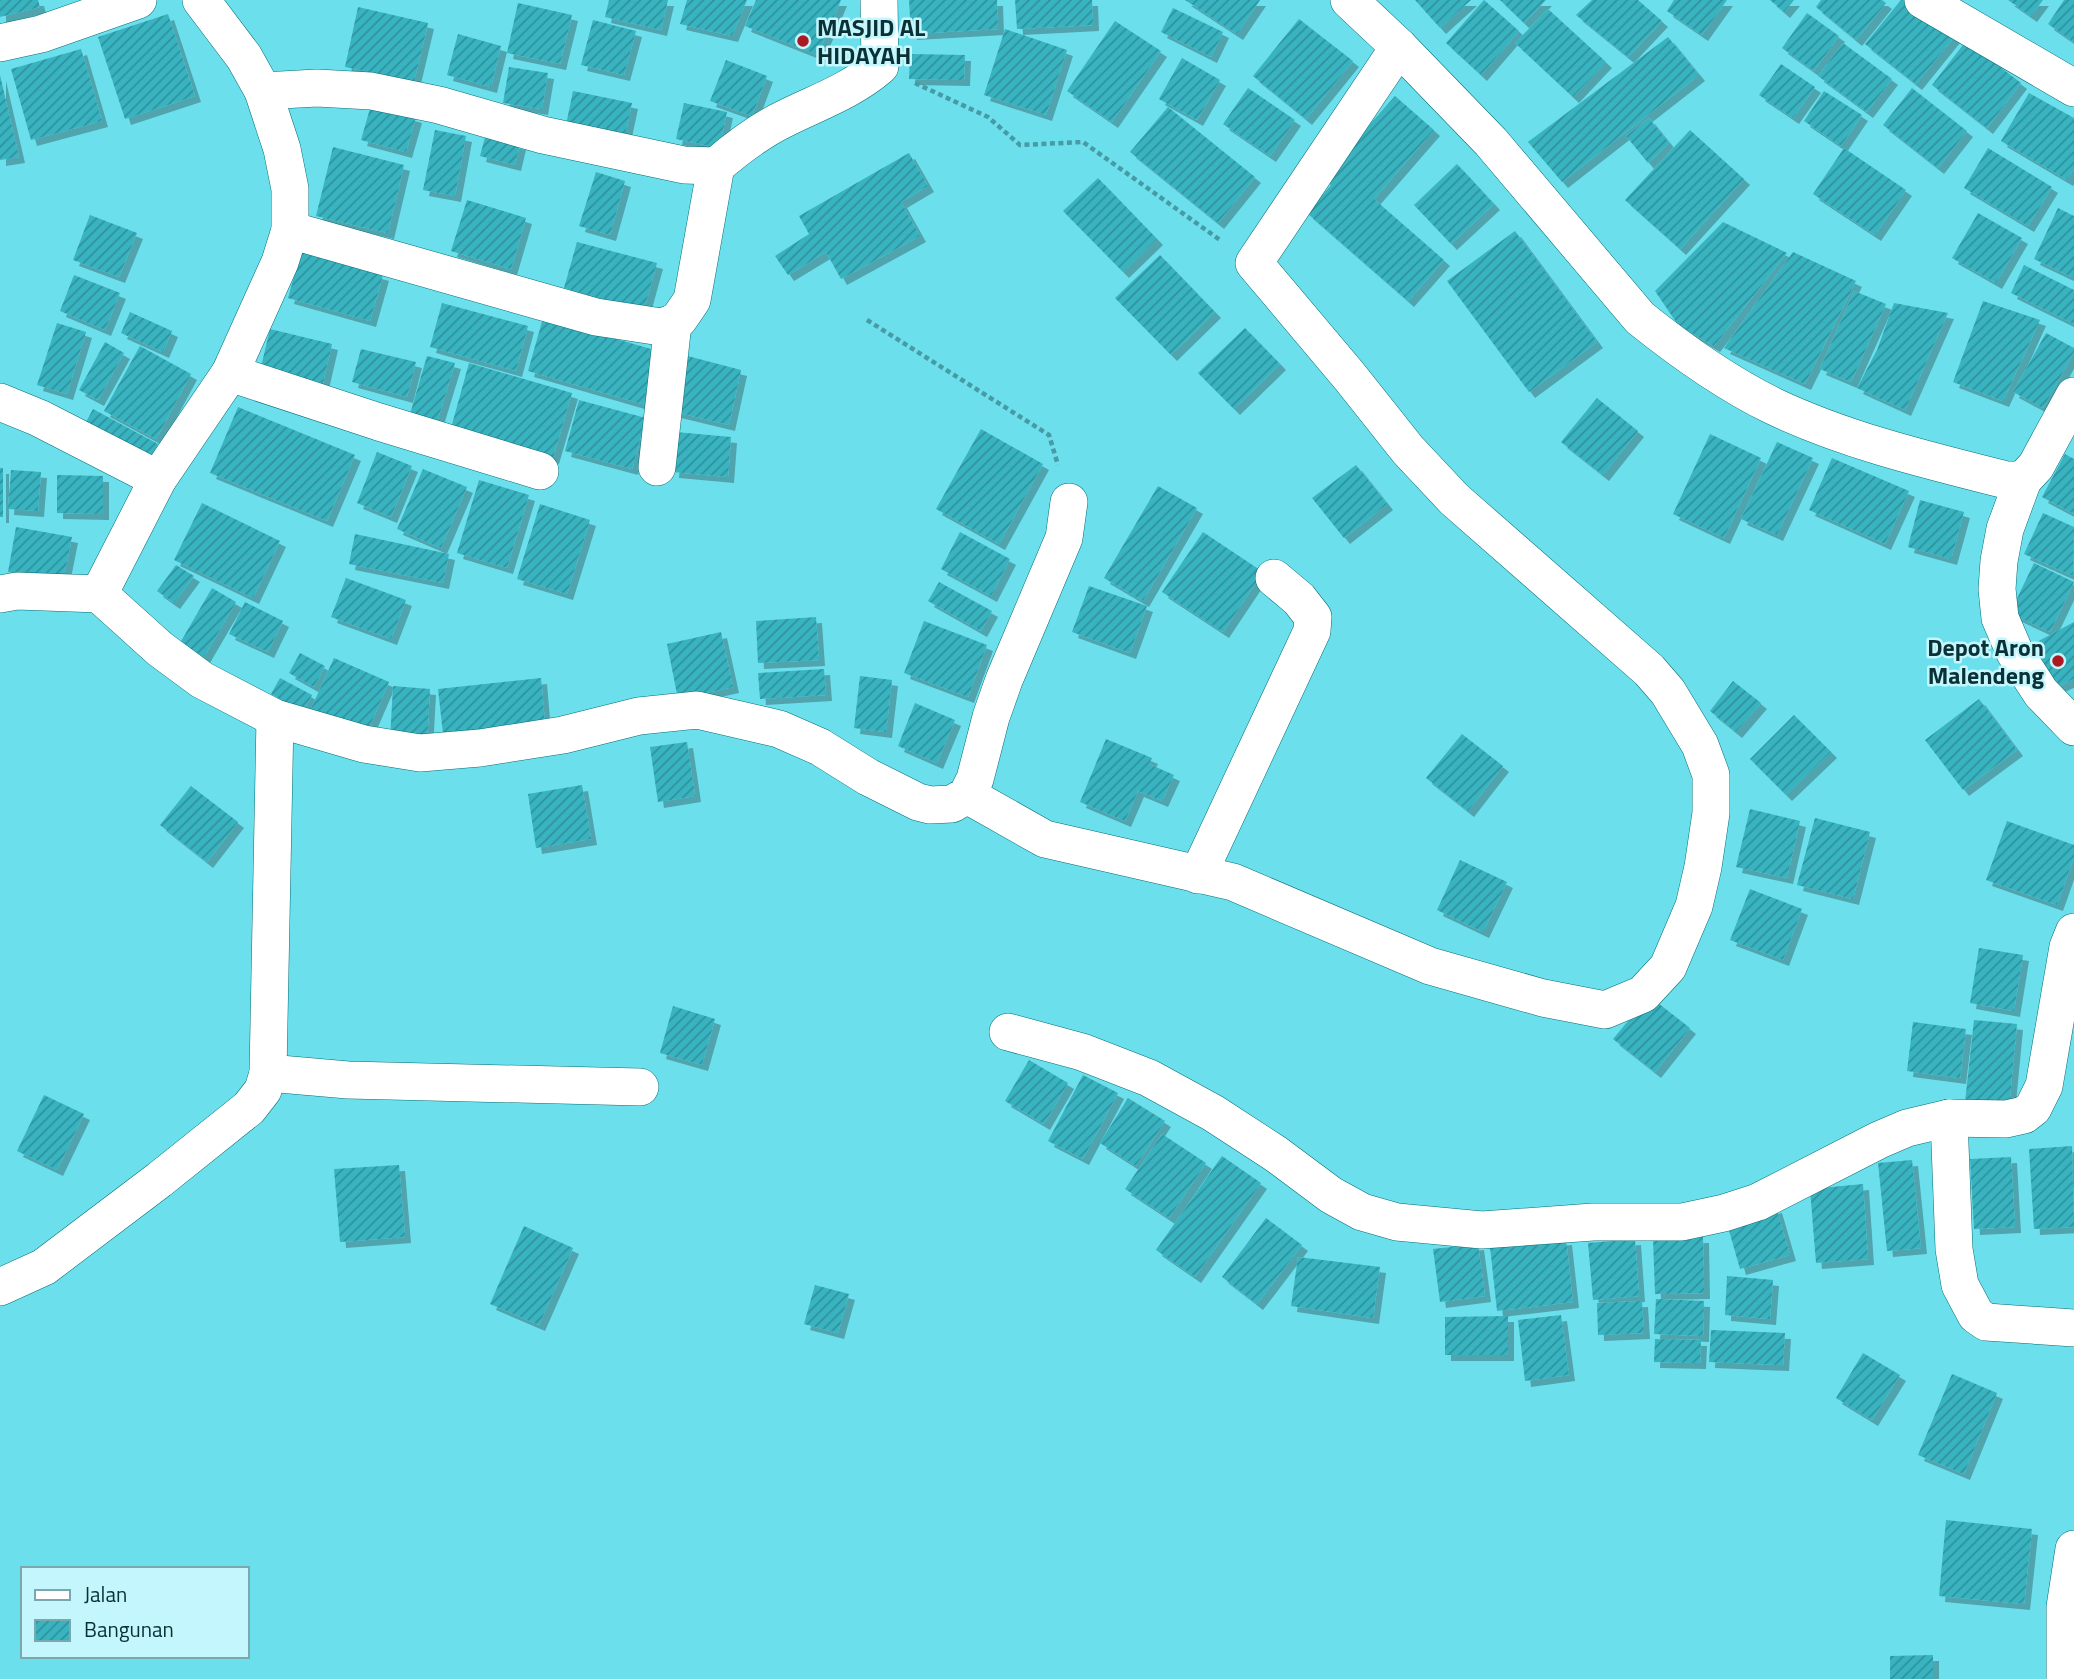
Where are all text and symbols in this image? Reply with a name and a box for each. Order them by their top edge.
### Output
place label: MASJID AL HIDAYAH [817,9,926,73]
marker: MASJID AL HIDAYAH [795,33,811,49]
place label: Depot Aron Malendeng [1927,629,2044,693]
marker: Depot Aron Malendeng [2050,653,2066,669]
legend [21,1567,248,1658]
text: Jalan [84,1578,127,1610]
text: Bangunan [84,1613,174,1645]

